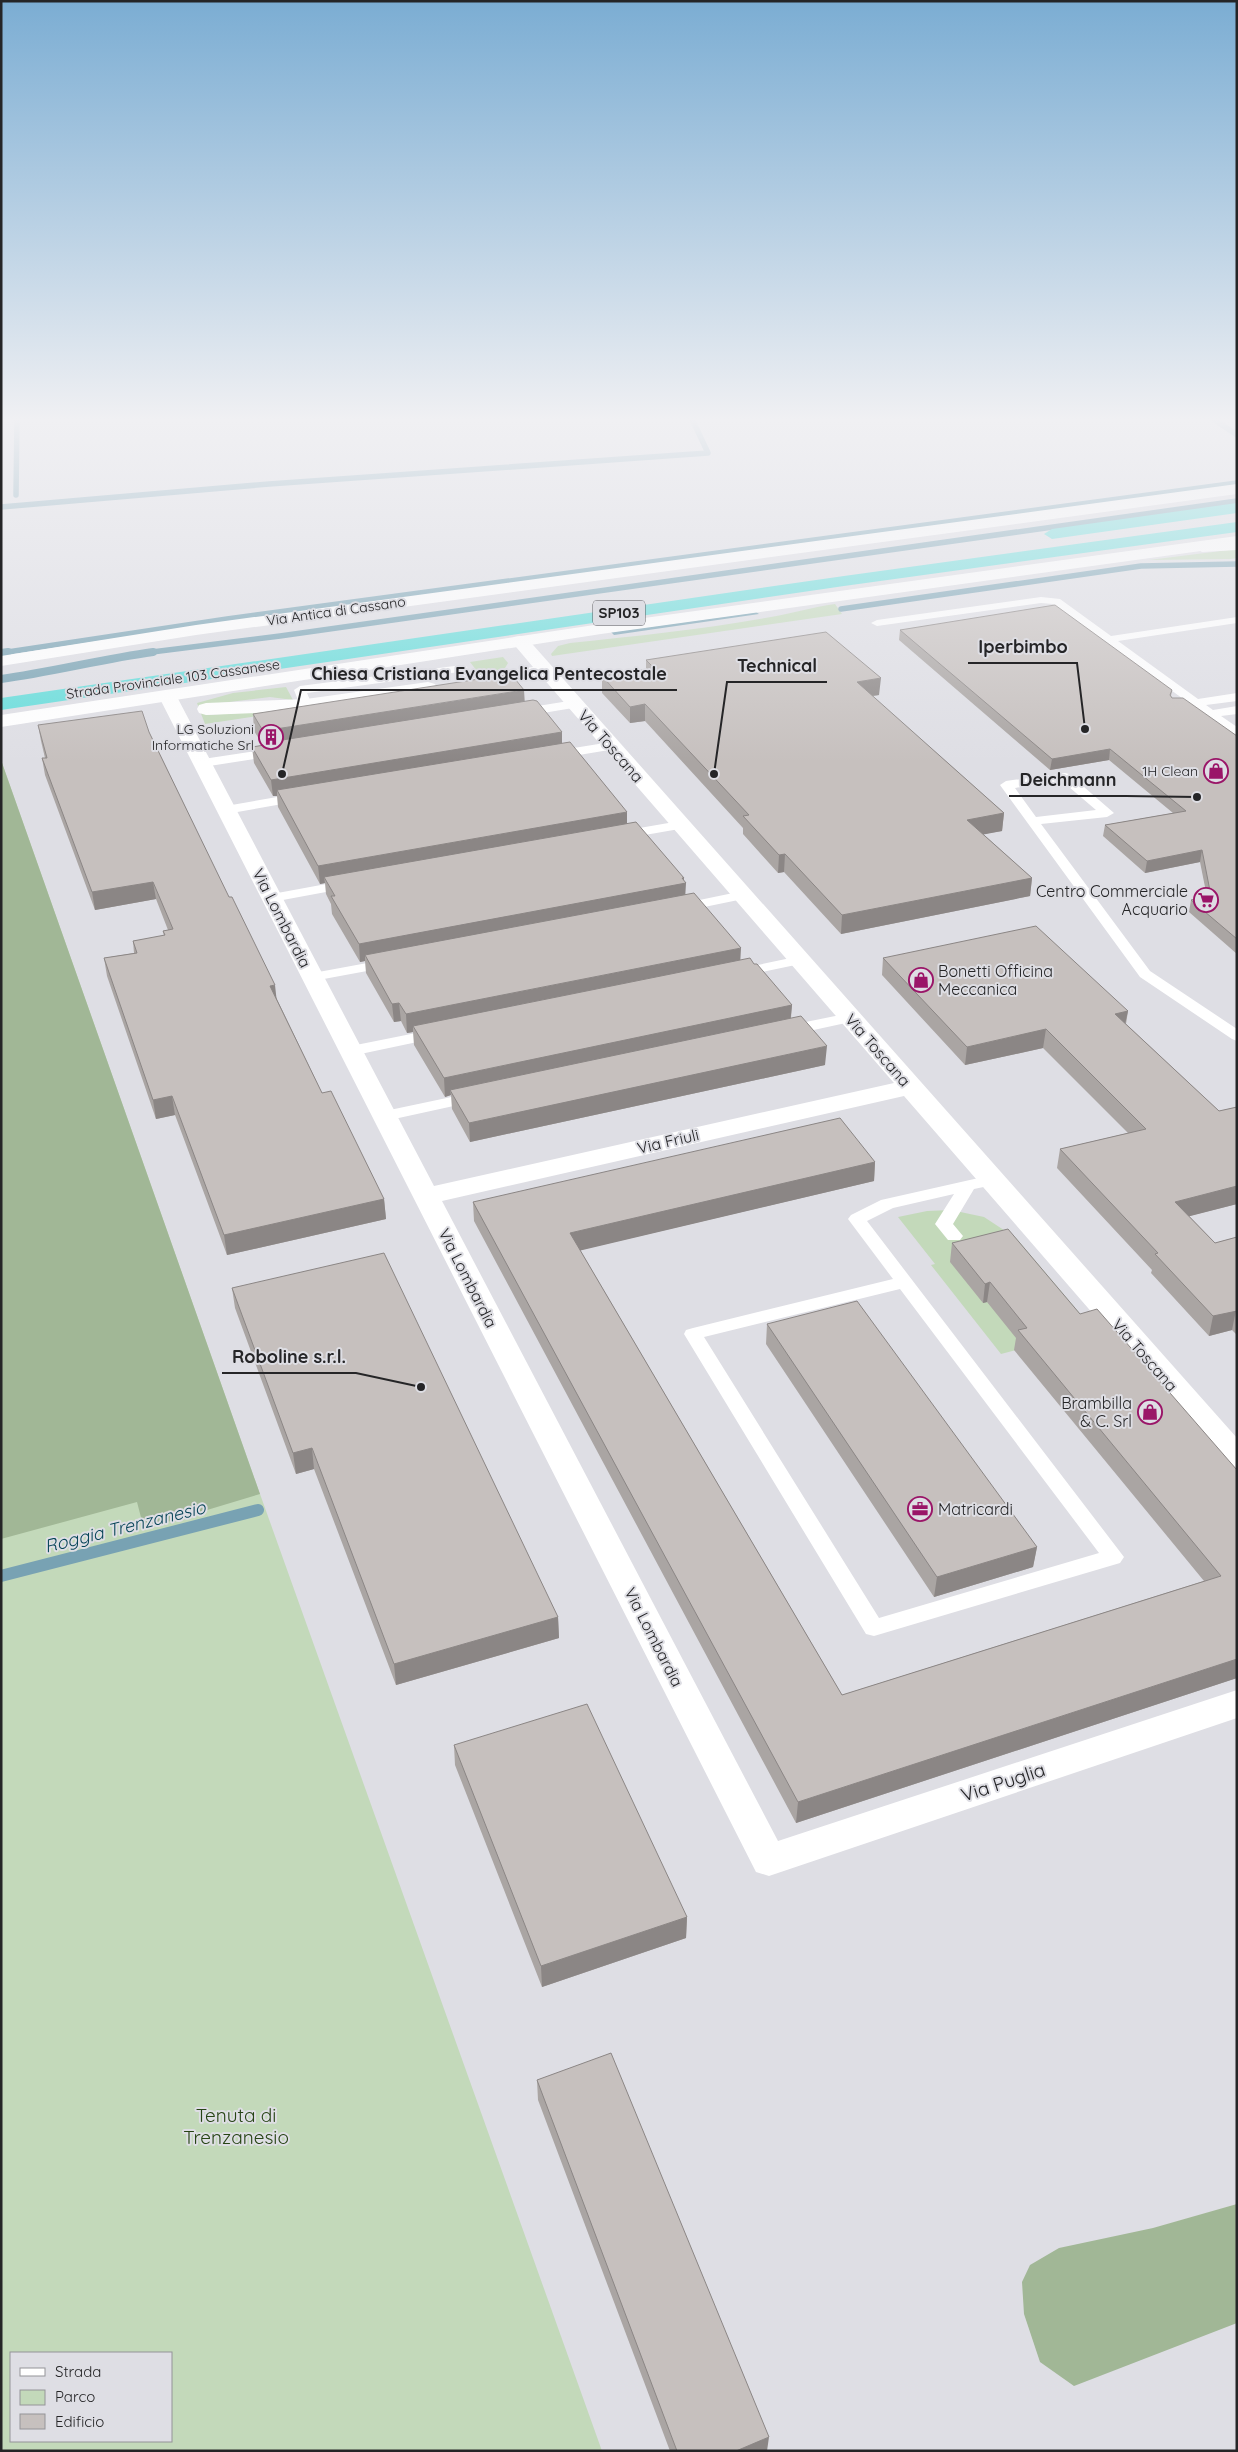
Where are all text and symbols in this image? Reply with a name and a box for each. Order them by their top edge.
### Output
street label: Via Antica di Cassano [265,592,407,630]
road number: SP103 [593,600,645,626]
callout: Iperbimbo [968,630,1077,663]
text: Iperbimbo [978,635,1068,658]
callout: Technical [727,649,827,682]
text: Technical [737,654,817,677]
street label: Strada Provinciale 103 Cassanese [65,655,281,703]
callout: Chiesa Cristiana Evangelica Pentecostale [301,657,677,690]
text: Chiesa Cristiana Evangelica Pentecostale [311,662,667,685]
street label: Via Toscana [574,705,648,787]
place label: LG Soluzioni Informatiche Srl [152,720,254,754]
building icon: LG Soluzioni Informatiche Srl [258,724,284,750]
shop icon: 1H Clean [1203,758,1229,784]
place label: 1H Clean [1142,762,1198,780]
callout: Deichmann [1009,763,1126,796]
text: Deichmann [1019,768,1117,791]
street label: Via Lombardia [248,865,316,971]
place label: Centro Commerciale Acquario [1036,881,1188,919]
supermarket icon: Centro Commerciale Acquario [1193,887,1219,913]
place label: Bonetti Officina Meccanica [938,961,1053,999]
shop icon: Bonetti Officina Meccanica [908,967,934,993]
street label: Via Toscana [841,1009,915,1091]
street label: Via Friuli [635,1124,701,1158]
street label: Via Lombardia [434,1225,502,1331]
street label: Via Toscana [1108,1314,1182,1396]
callout: Roboline s.r.l. [222,1340,356,1373]
text: Roboline s.r.l. [232,1345,346,1368]
place label: Brambilla & C. Srl [1061,1393,1132,1431]
shop icon: Brambilla & C. Srl [1137,1399,1163,1425]
water label: Roggia Trenzanesio [42,1495,209,1558]
office icon: Matricardi [907,1496,933,1522]
place label: Matricardi [938,1499,1013,1519]
street label: Via Lombardia [620,1584,688,1690]
street label: Via Puglia [958,1757,1048,1807]
park label: Tenuta di Trenzanesio [183,2103,289,2149]
legend [10,2352,172,2442]
text: Strada [55,2362,101,2381]
text: Parco [55,2387,95,2406]
text: Edificio [55,2412,104,2431]

